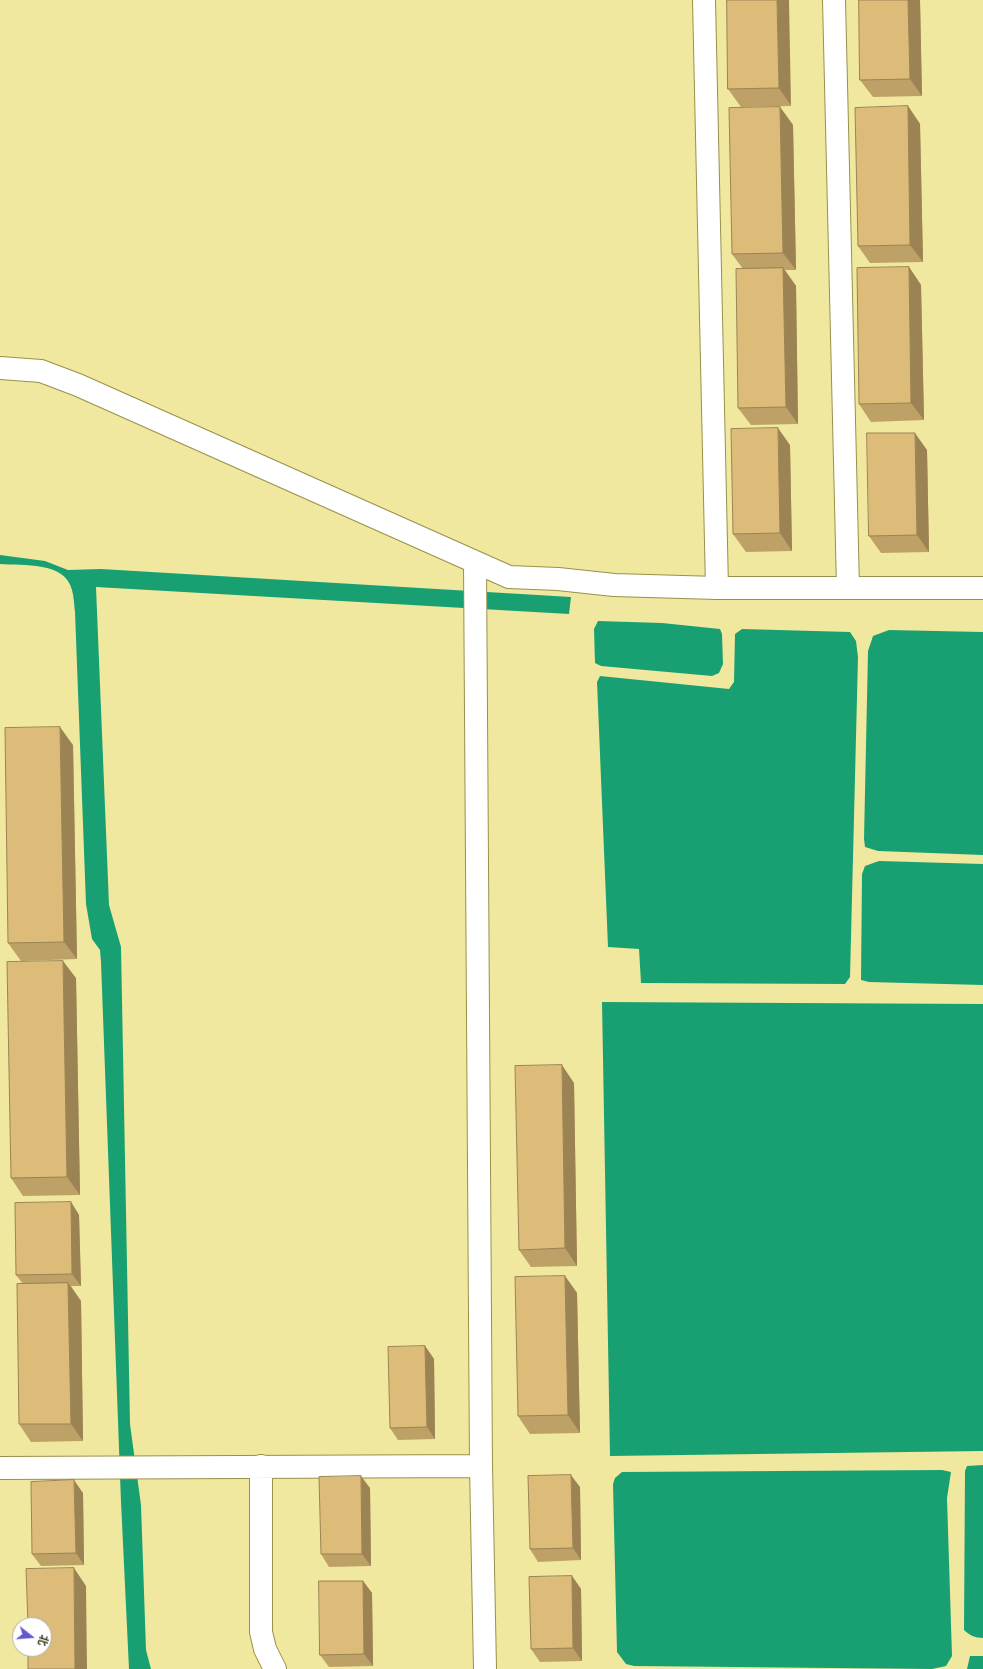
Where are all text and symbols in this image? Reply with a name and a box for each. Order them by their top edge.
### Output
north arrow [12,1617,52,1657]
text: 北 [35,1633,51,1648]

